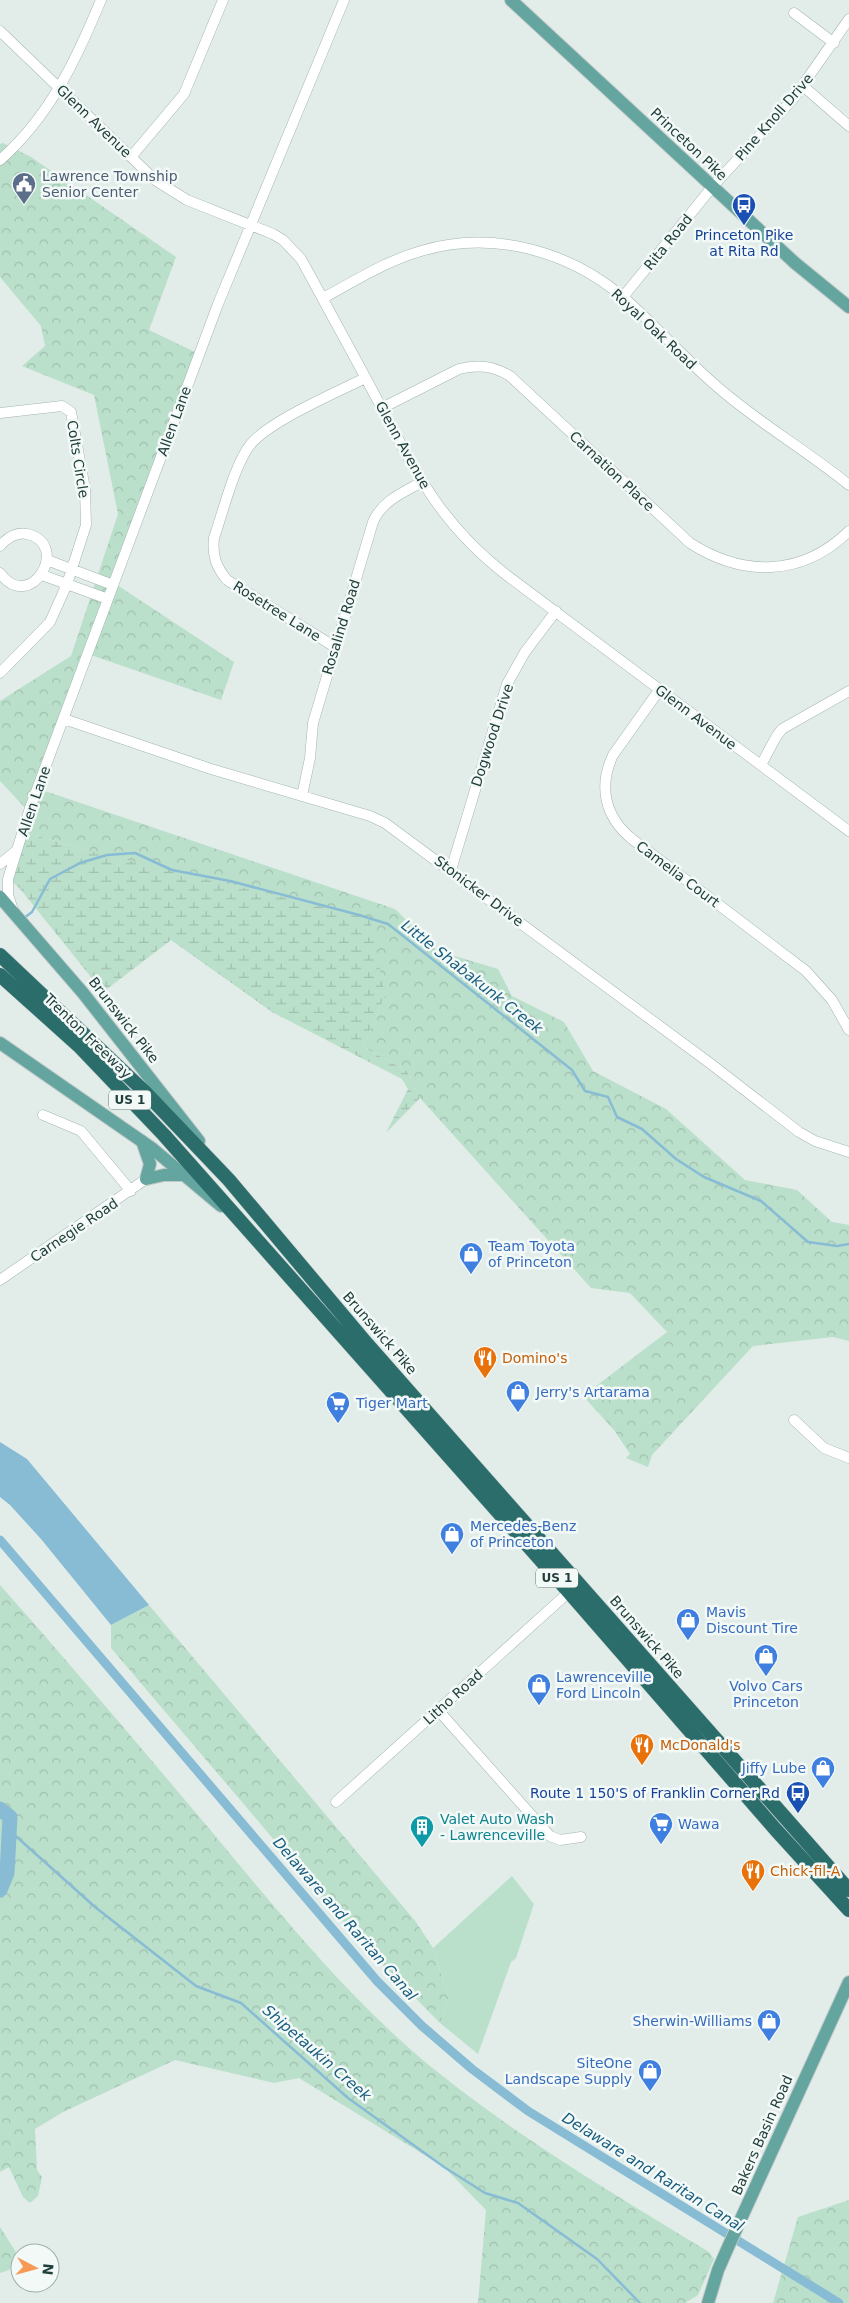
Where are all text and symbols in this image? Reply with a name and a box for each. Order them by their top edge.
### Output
street label: Pine Knoll Drive [732,70,816,164]
street label: Glenn Avenue [53,81,135,161]
street label: Princeton Pike [647,105,731,183]
place label: Lawrence Township Senior Center [42,168,178,200]
public building icon: Lawrence Township Senior Center [11,171,37,205]
bus stop icon: Princeton Pike at Rita Rd [731,192,757,226]
street label: Rita Road [641,211,695,273]
place label: Princeton Pike at Rita Rd [695,227,793,259]
street label: Royal Oak Road [608,286,700,372]
street label: Allen Lane [154,384,194,458]
street label: Glenn Avenue [372,398,434,492]
street label: Colts Circle [64,419,92,499]
street label: Carnation Place [566,428,658,514]
street label: Rosalind Road [319,577,363,677]
street label: Rosetree Lane [230,578,324,644]
street label: Dogwood Drive [468,681,516,789]
street label: Glenn Avenue [652,681,740,753]
street label: Allen Lane [15,764,53,838]
street label: Camelia Court [633,838,723,911]
street label: Stonicker Drive [431,852,527,930]
water label: Little Shabakunk Creek [398,916,547,1039]
street label: Brunswick Pike [86,974,162,1066]
street label: Trenton Freeway [40,990,135,1082]
road number: US 1 [109,1090,151,1110]
street label: Carnegie Road [27,1195,121,1265]
place label: Team Toyota of Princeton [487,1238,575,1270]
shop icon: Team Toyota of Princeton [458,1241,484,1275]
street label: Brunswick Pike [340,1288,420,1378]
restaurant icon: Domino's [472,1345,498,1379]
place label: Domino's [502,1350,567,1366]
shop icon: Jerry's Artarama [505,1379,531,1413]
place label: Jerry's Artarama [535,1384,650,1400]
supermarket icon: Tiger Mart [325,1390,351,1424]
place label: Tiger Mart [355,1395,428,1411]
place label: Mercedes-Benz of Princeton [470,1518,576,1550]
shop icon: Mercedes-Benz of Princeton [439,1521,465,1555]
road number: US 1 [536,1569,578,1588]
street label: Brunswick Pike [607,1592,687,1682]
place label: Mavis Discount Tire [706,1604,798,1636]
shop icon: Mavis Discount Tire [675,1607,701,1641]
shop icon: Volvo Cars Princeton [753,1643,779,1677]
street label: Litho Road [420,1666,486,1728]
place label: Lawrenceville Ford Lincoln [556,1669,652,1701]
shop icon: Lawrenceville Ford Lincoln [526,1672,552,1706]
place label: Volvo Cars Princeton [729,1678,803,1710]
restaurant icon: McDonald's [629,1732,655,1766]
place label: McDonald's [660,1737,741,1753]
shop icon: Jiffy Lube [810,1755,836,1789]
place label: Jiffy Lube [741,1760,806,1776]
bus stop icon: Route 1 150'S of Franklin Corner Rd [785,1780,811,1814]
place label: Route 1 150'S of Franklin Corner Rd [530,1785,780,1801]
place label: Valet Auto Wash - Lawrenceville [440,1811,554,1843]
supermarket icon: Wawa [648,1811,674,1845]
building icon: Valet Auto Wash - Lawrenceville [409,1814,435,1848]
place label: Wawa [678,1816,720,1832]
water label: Delaware and Raritan Canal [269,1834,421,2005]
restaurant icon: Chick-fil-A [740,1858,766,1892]
place label: Chick-fil-A [770,1863,841,1879]
water label: Shipetaukin Creek [259,2001,376,2106]
shop icon: Sherwin-Williams [756,2008,782,2042]
place label: Sherwin-Williams [633,2013,752,2029]
place label: SiteOne Landscape Supply [505,2055,632,2087]
shop icon: SiteOne Landscape Supply [637,2058,663,2092]
street label: Bakers Basin Road [728,2072,796,2198]
water label: Delaware and Raritan Canal [559,2109,748,2236]
north arrow [10,2243,60,2293]
text: N [39,2263,56,2276]

